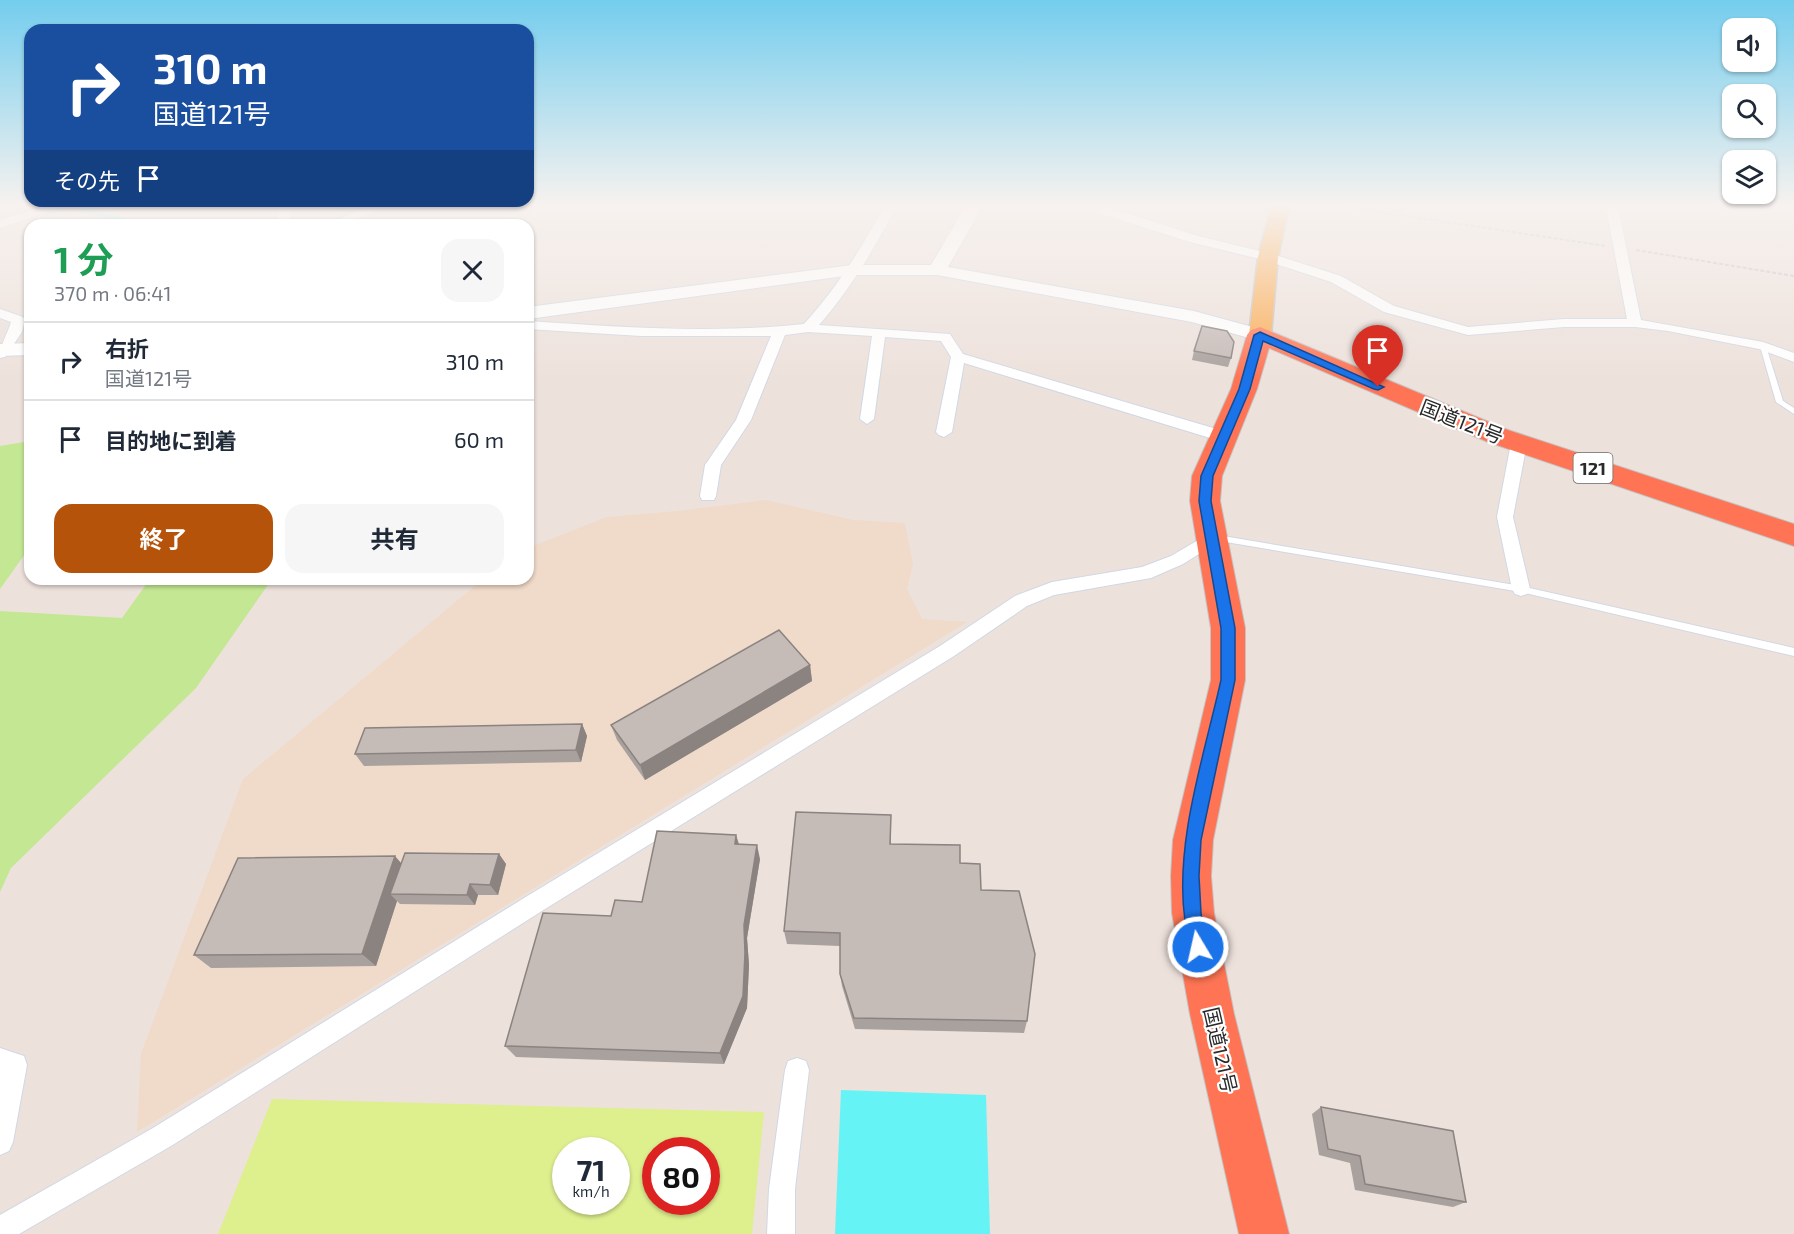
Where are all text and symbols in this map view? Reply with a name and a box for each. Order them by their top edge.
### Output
map controls [1722,18,1776,204]
button: sound [1722,18,1776,72]
text: 310 m [153,42,268,92]
icon: right [54,48,132,126]
button: search [1722,84,1776,138]
text: 国道121号 [153,97,271,129]
button: layers [1722,150,1776,204]
icon: arrive [132,162,165,195]
text: その先 [54,167,120,193]
text: 1 分 [54,237,113,280]
button: close [441,239,504,302]
text: 370 m · 06:41 [54,281,172,305]
pin [1352,325,1403,387]
icon: arrive [1361,334,1394,367]
text: 右折 [105,335,149,361]
icon: right [54,345,87,378]
text: 310 m [446,348,504,374]
text: 国道121号 [105,366,192,390]
street label: 国道121号 [1417,394,1507,448]
icon: arrive [54,423,87,456]
text: 60 m [454,426,504,452]
text: 目的地に到着 [105,427,237,453]
road number: 121 [1574,453,1612,483]
button: 終了 [54,504,273,573]
button: 共有 [285,504,504,573]
position arrow [1166,915,1230,979]
street label: 国道121号 [1200,1005,1242,1095]
speed limit sign: 80 [642,1137,720,1215]
text: 71 [577,1151,605,1187]
text: km/h [572,1182,610,1200]

